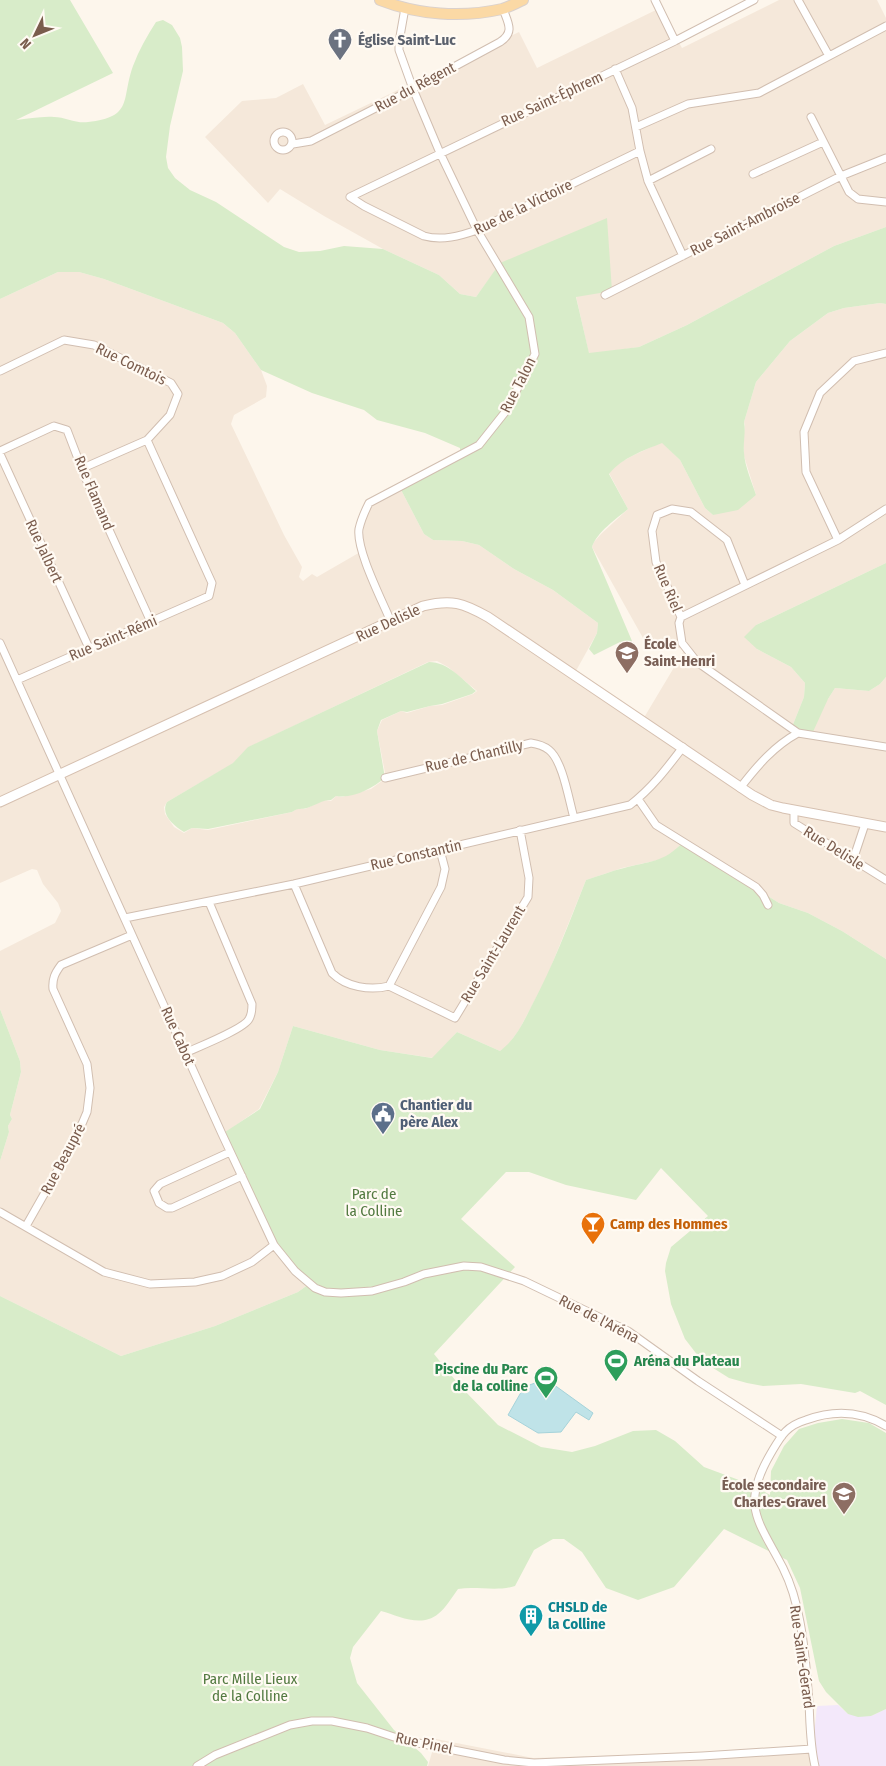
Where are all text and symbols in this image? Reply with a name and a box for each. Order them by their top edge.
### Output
north arrow [10,10,60,60]
church icon: Église Saint-Luc [327,27,353,61]
place label: Église Saint-Luc [358,31,456,49]
text: N [17,35,35,52]
street label: Rue du Régent [372,58,458,116]
street label: Rue Saint-Éphrem [498,68,606,130]
street label: Rue de la Victoire [471,175,575,239]
street label: Rue Saint-Ambroise [687,189,803,259]
street label: Rue Comtois [93,339,169,389]
street label: Rue Talon [496,354,540,416]
street label: Rue Flamand [70,453,118,533]
street label: Rue Jalbert [22,516,67,586]
street label: Rue Riel [650,561,686,615]
street label: Rue Delisle [353,600,423,646]
street label: Rue Saint-Rémi [66,611,160,665]
place label: École Saint-Henri [644,635,715,670]
school or university icon: École Saint-Henri [614,640,640,674]
street label: Rue de Chantilly [423,736,525,776]
street label: Rue Delisle [800,822,868,874]
street label: Rue Constantin [369,836,463,874]
street label: Rue Saint-Laurent [457,902,529,1006]
street label: Rue Cabot [157,1004,199,1068]
place label: Chantier du père Alex [400,1096,472,1131]
public building icon: Chantier du père Alex [370,1101,396,1135]
street label: Rue Beaupré [37,1120,89,1198]
park label: Parc de la Colline [346,1185,403,1220]
bar icon: Camp des Hommes [580,1211,606,1245]
place label: Camp des Hommes [610,1215,728,1233]
street label: Rue de l'Aréna [556,1291,642,1347]
sports icon: Aréna du Plateau [603,1348,629,1382]
place label: Aréna du Plateau [633,1352,740,1370]
place label: Piscine du Parc de la colline [435,1360,528,1395]
sports icon: Piscine du Parc de la colline [533,1365,559,1399]
place label: École secondaire Charles-Gravel [722,1476,827,1511]
school or university icon: École secondaire Charles-Gravel [831,1481,857,1515]
place label: CHSLD de la Colline [548,1598,608,1633]
building icon: CHSLD de la Colline [518,1603,544,1637]
street label: Rue Saint-Gérard [786,1604,818,1710]
park label: Parc Mille Lieux de la Colline [203,1670,298,1705]
street label: Rue Pinel [394,1728,454,1758]

